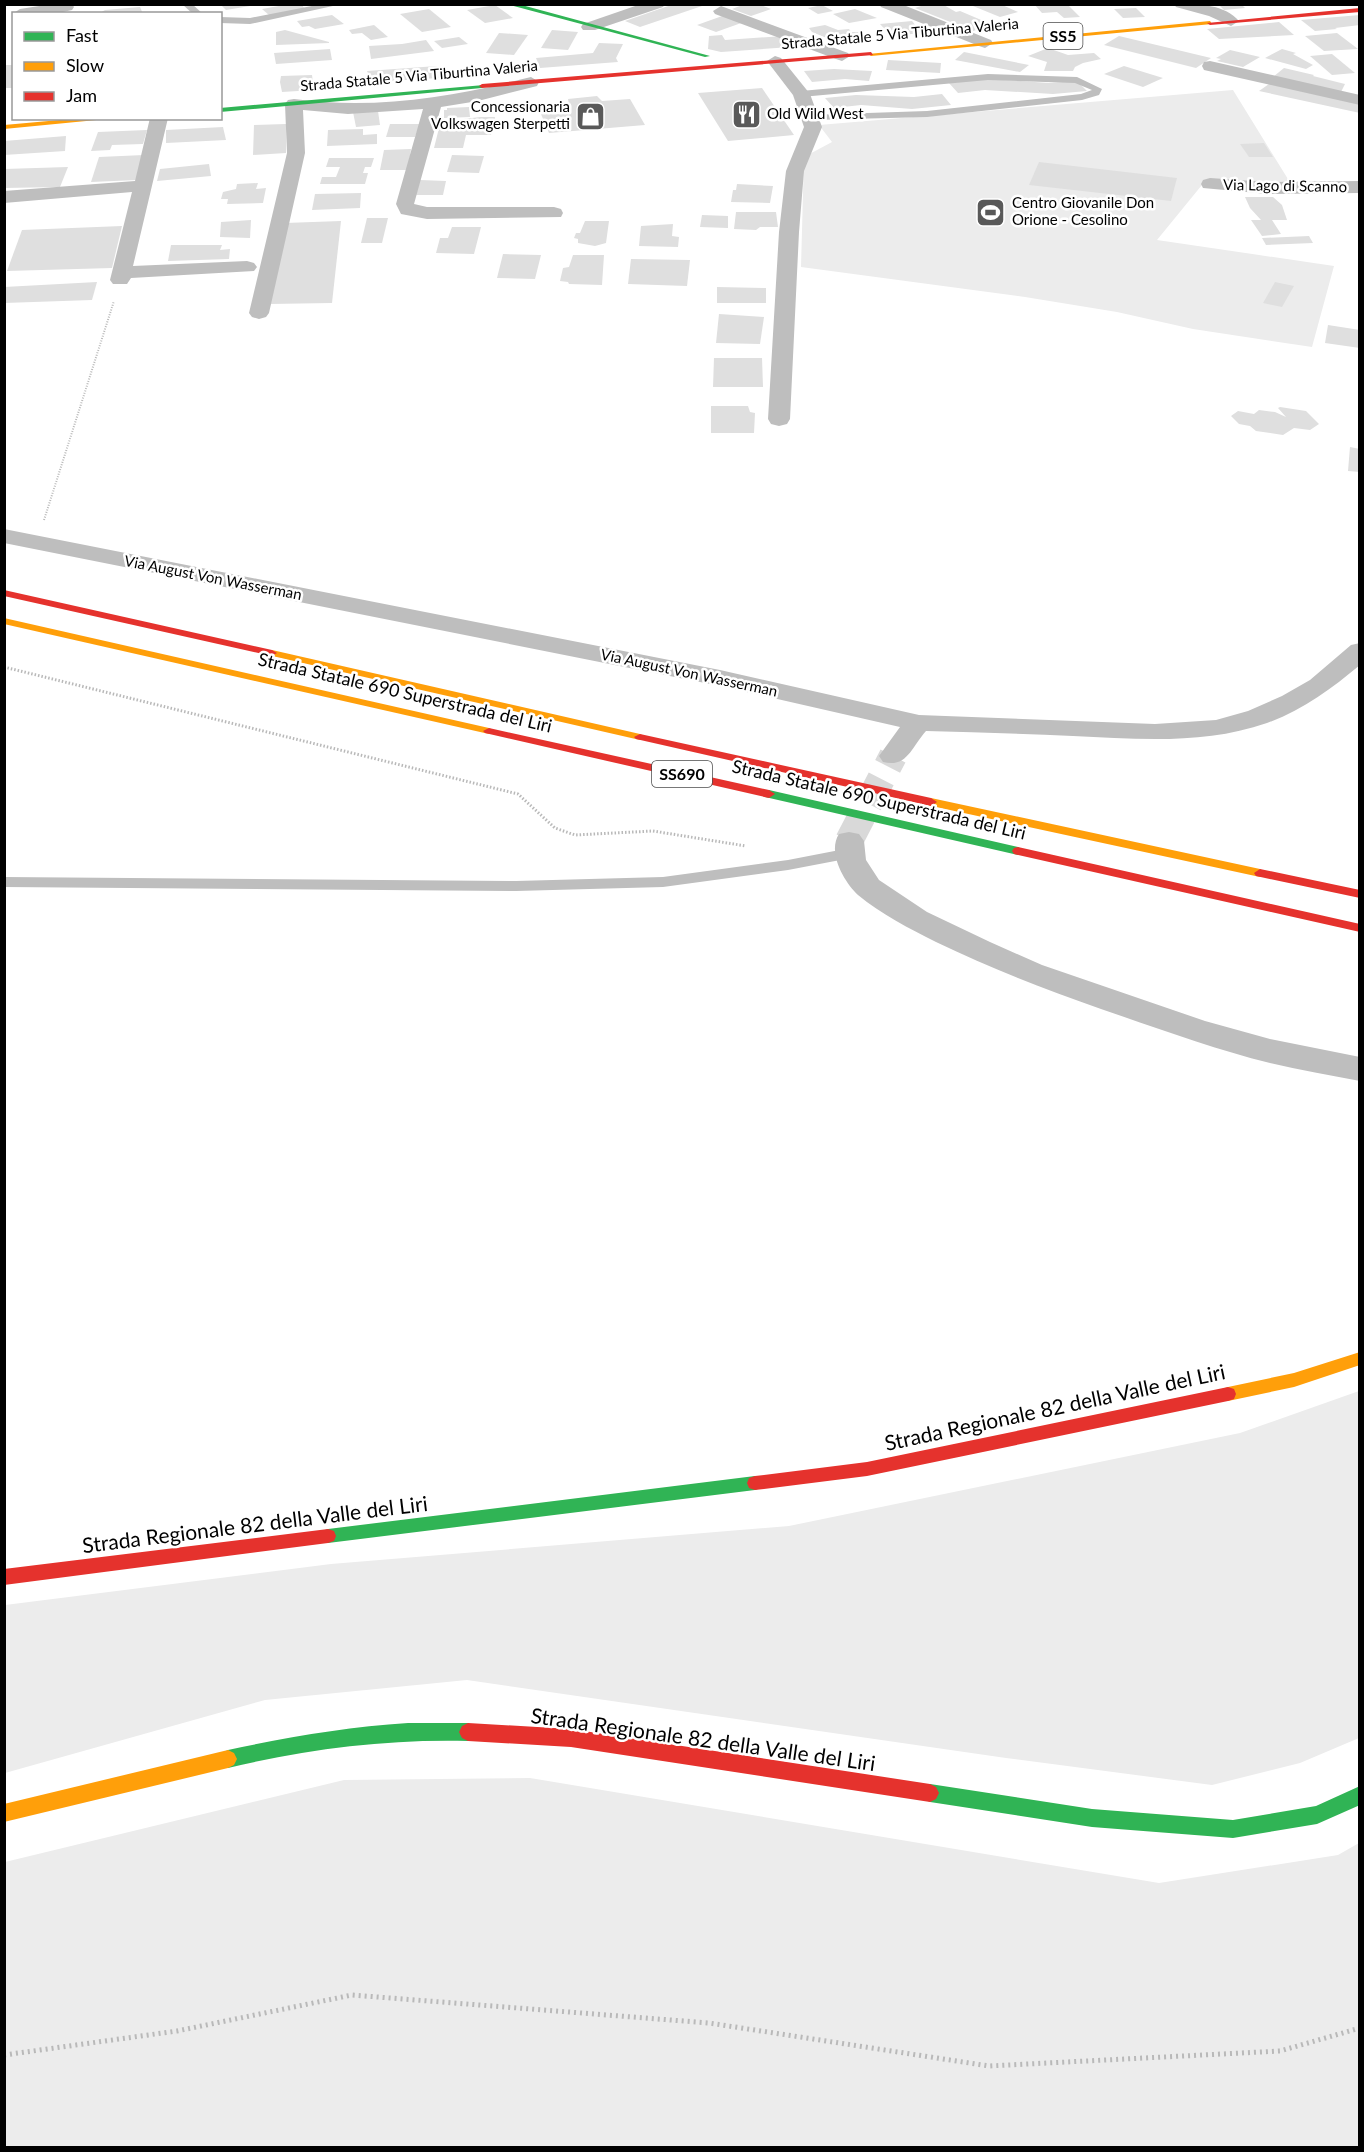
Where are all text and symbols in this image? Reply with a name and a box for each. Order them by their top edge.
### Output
legend [12,12,222,120]
street label: Strada Statale 5 Via Tiburtina Valeria [780,14,1019,52]
road number: SS5 [1044,23,1082,49]
text: Fast [66,24,99,46]
text: Slow [66,54,104,76]
street label: Strada Statale 5 Via Tiburtina Valeria [299,56,538,94]
text: Jam [66,84,97,106]
place label: Concessionaria Volkswagen Sterpetti [431,97,570,132]
restaurant icon: Old Wild West [730,98,762,130]
shop icon: Concessionaria Volkswagen Sterpetti [575,100,607,132]
place label: Old Wild West [767,104,864,122]
street label: Via Lago di Scanno [1223,175,1347,195]
place label: Centro Giovanile Don Orione - Cesolino [1012,193,1154,228]
sports icon: Centro Giovanile Don Orione - Cesolino [975,196,1007,228]
street label: Via August Von Wasserman [123,551,303,603]
street label: Via August Von Wasserman [599,644,779,700]
street label: Strada Statale 690 Superstrada del Liri [256,647,554,737]
street label: Strada Statale 690 Superstrada del Liri [730,754,1028,844]
road number: SS690 [652,761,712,787]
street label: Strada Regionale 82 della Valle del Liri [882,1358,1227,1455]
street label: Strada Regionale 82 della Valle del Liri [81,1490,429,1557]
street label: Strada Regionale 82 della Valle del Liri [529,1702,877,1775]

